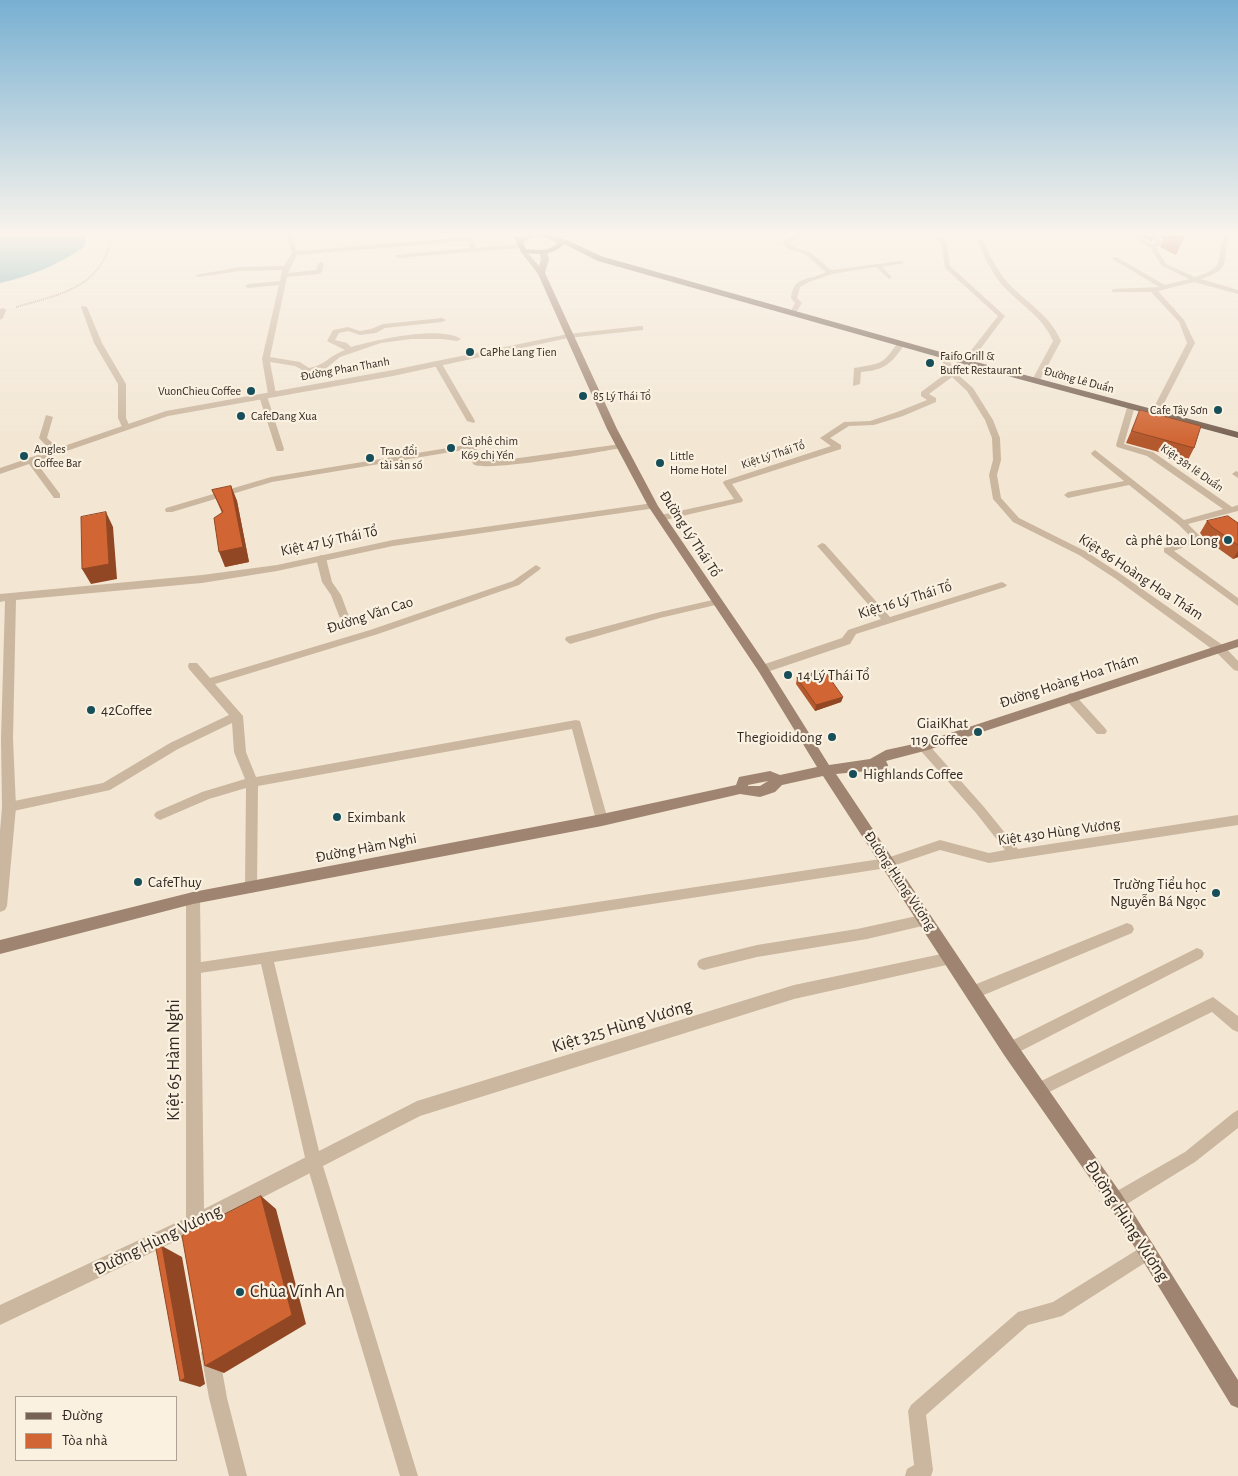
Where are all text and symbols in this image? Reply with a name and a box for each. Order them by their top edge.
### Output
place label: CaPhe Lang Tien [480,345,557,359]
marker: CaPhe Lang Tien [464,346,476,358]
place label: Faifo Grill & Buffet Restaurant [940,349,1022,377]
street label: Đường Phan Thanh [299,354,391,384]
marker: Faifo Grill & Buffet Restaurant [924,357,936,369]
street label: Đường Lê Duẩn [1042,364,1116,396]
place label: VuonChieu Coffee [158,384,241,398]
marker: VuonChieu Coffee [245,385,257,397]
place label: 85 Lý Thái Tổ [593,389,651,403]
marker: 85 Lý Thái Tổ [577,390,589,402]
place label: Cafe Tây Sơn [1150,403,1208,417]
marker: Cafe Tây Sơn [1212,404,1224,416]
place label: CafeDang Xua [251,409,317,423]
marker: CafeDang Xua [235,410,247,422]
place label: Cà phê chim K69 chị Yến [461,434,518,462]
street label: Kiệt Lý Thái Tổ [739,438,807,472]
street label: Kiệt 381 lê Duẩn [1158,441,1226,495]
place label: Angles Coffee Bar [34,442,81,470]
marker: Cà phê chim K69 chị Yến [445,442,457,454]
place label: Trao đổi tài sản số [380,444,423,472]
place label: Little Home Hotel [670,449,727,477]
marker: Angles Coffee Bar [18,450,30,462]
marker: Trao đổi tài sản số [364,452,376,464]
marker: Little Home Hotel [654,457,666,469]
street label: Đường Lý Thái Tổ [655,487,725,581]
street label: Kiệt 47 Lý Thái Tổ [279,522,379,560]
street label: Kiệt 86 Hoàng Hoa Thám [1075,530,1207,624]
place label: cà phê bao Long [1125,531,1218,549]
marker: cà phê bao Long [1222,534,1234,546]
street label: Kiệt 16 Lý Thái Tổ [856,577,954,623]
street label: Đường Văn Cao [325,593,415,637]
street label: Đường Hoàng Hoa Thám [997,650,1141,712]
place label: 14 Lý Thái Tổ [798,666,869,684]
marker: 14 Lý Thái Tổ [782,669,794,681]
place label: 42Coffee [101,701,152,719]
marker: 42Coffee [85,704,97,716]
place label: GiaiKhat 119 Coffee [911,714,968,749]
marker: GiaiKhat 119 Coffee [972,726,984,738]
place label: Thegioididong [737,728,822,746]
marker: Thegioididong [826,731,838,743]
place label: Highlands Coffee [863,765,963,783]
marker: Highlands Coffee [847,768,859,780]
place label: Eximbank [347,808,405,826]
marker: Eximbank [331,811,343,823]
street label: Kiệt 430 Hùng Vương [997,815,1121,849]
street label: Đường Hùng Vương [860,828,940,934]
street label: Đường Hàm Nghi [314,829,418,867]
place label: CafeThuy [148,873,202,891]
place label: Trường Tiểu học Nguyễn Bá Ngọc [1110,875,1206,910]
marker: CafeThuy [132,876,144,888]
marker: Trường Tiểu học Nguyễn Bá Ngọc [1210,887,1222,899]
street label: Kiệt 325 Hùng Vương [549,994,695,1058]
street label: Kiệt 65 Hàm Nghi [163,999,185,1121]
street label: Đường Hùng Vương [1080,1156,1174,1286]
street label: Đường Hùng Vương [90,1200,226,1280]
place label: Chùa Vĩnh An [250,1281,345,1303]
marker: Chùa Vĩnh An [234,1286,246,1298]
legend [15,1396,178,1461]
text: Đường [62,1408,102,1423]
text: Tòa nhà [62,1433,108,1448]

